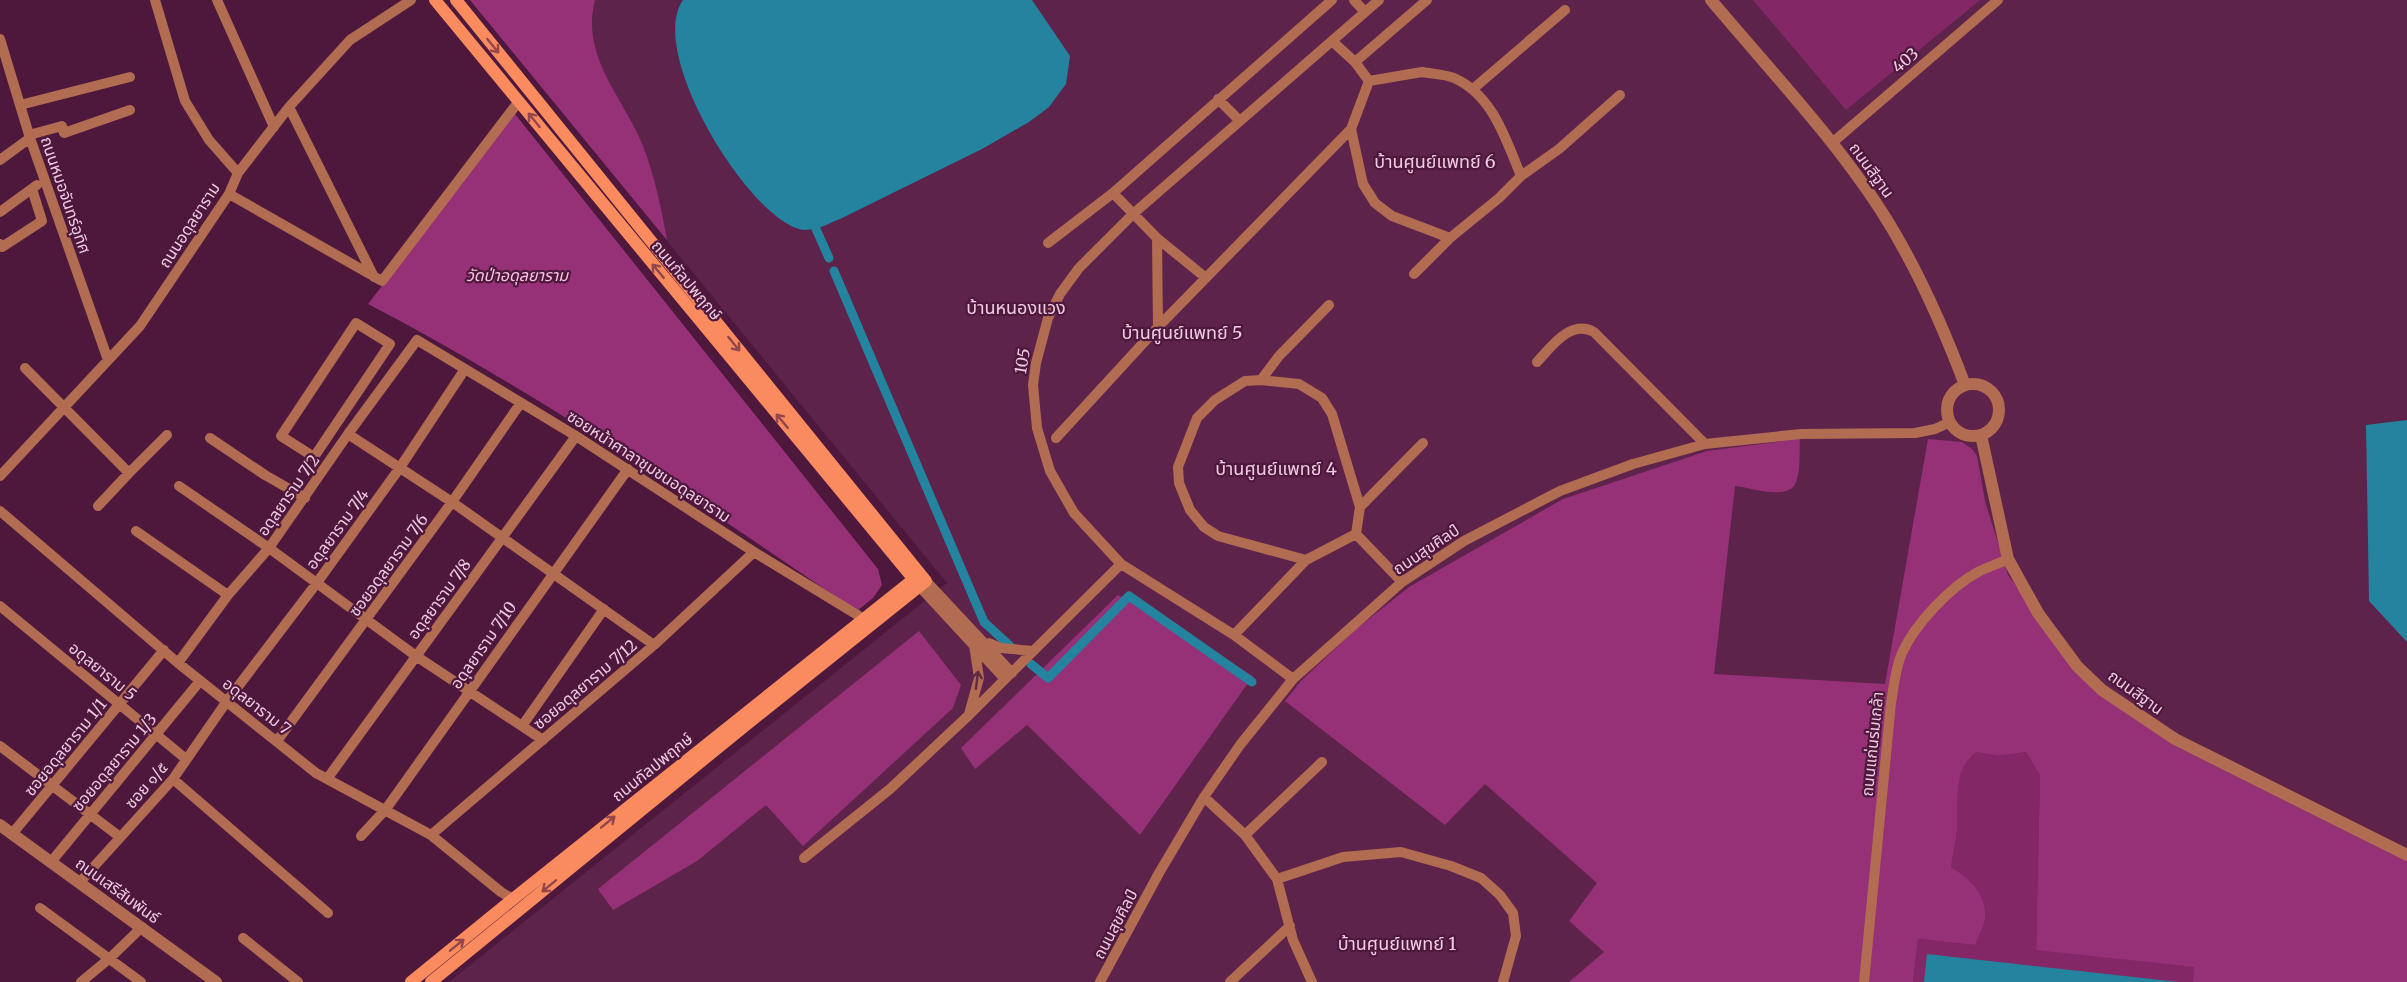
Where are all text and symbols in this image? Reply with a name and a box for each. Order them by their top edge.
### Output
one-way arrow [486,37,499,53]
street label: 403 [1888,43,1922,77]
one-way arrow [528,112,541,128]
street label: ถนนหมอจันทร์อุทิศ [37,134,95,256]
street label: ถนนสีฐาน [1845,138,1899,202]
district label: บ้านศูนย์แพทย์ 6 [1374,150,1496,174]
street label: ถนนอดุลยาราม [154,179,224,271]
street label: ถนนกัลปพฤกษ์ [648,236,726,324]
one-way arrow [651,264,665,279]
park label: วัดป่าอดุลยาราม [466,265,569,286]
district label: บ้านหนองแวง [966,296,1066,319]
district label: บ้านศูนย์แพทย์ 5 [1121,321,1243,345]
one-way arrow [728,336,741,352]
street label: 105 [1010,347,1034,375]
street label: ซอยหน้าศาลาชุมชนอดุลยาราม [563,406,735,526]
one-way arrow [776,413,789,429]
street label: อดุลยาราม 7/2 [253,450,323,540]
district label: บ้านศูนย์แพทย์ 4 [1215,457,1337,481]
street label: อดุลยาราม 7/4 [301,485,373,573]
street label: ซอยอดุลยาราม 7/6 [344,510,432,620]
street label: ถนนสุขศิลป์ [1389,519,1463,579]
street label: อดุลยาราม 7/8 [403,555,475,643]
street label: อดุลยาราม 7/10 [446,597,520,693]
street label: ซอยอดุลยาราม 7/12 [529,635,641,733]
street label: อดุลยาราม 5 [65,638,141,704]
street label: ถนนสีฐาน [2104,665,2168,719]
one-way arrow [972,671,983,690]
street label: อดุลยาราม 7 [219,673,295,739]
street label: ถนนแก่นร่มเกล้า [1857,691,1887,797]
street label: ซอยอดุลยาราม 1/1 [20,694,110,800]
street label: ซอยอดุลยาราม 1/3 [67,709,161,815]
street label: ถนนกัลปพฤกษ์ [608,728,696,806]
street label: ซอย ๑/๕ [120,758,172,812]
one-way arrow [600,816,616,829]
street label: ถนนเสรีสัมพันธ์ [72,853,164,927]
one-way arrow [541,879,557,892]
street label: ถนนสุขศิลป์ [1088,886,1142,962]
district label: บ้านศูนย์แพทย์ 1 [1338,932,1456,956]
one-way arrow [448,939,464,952]

